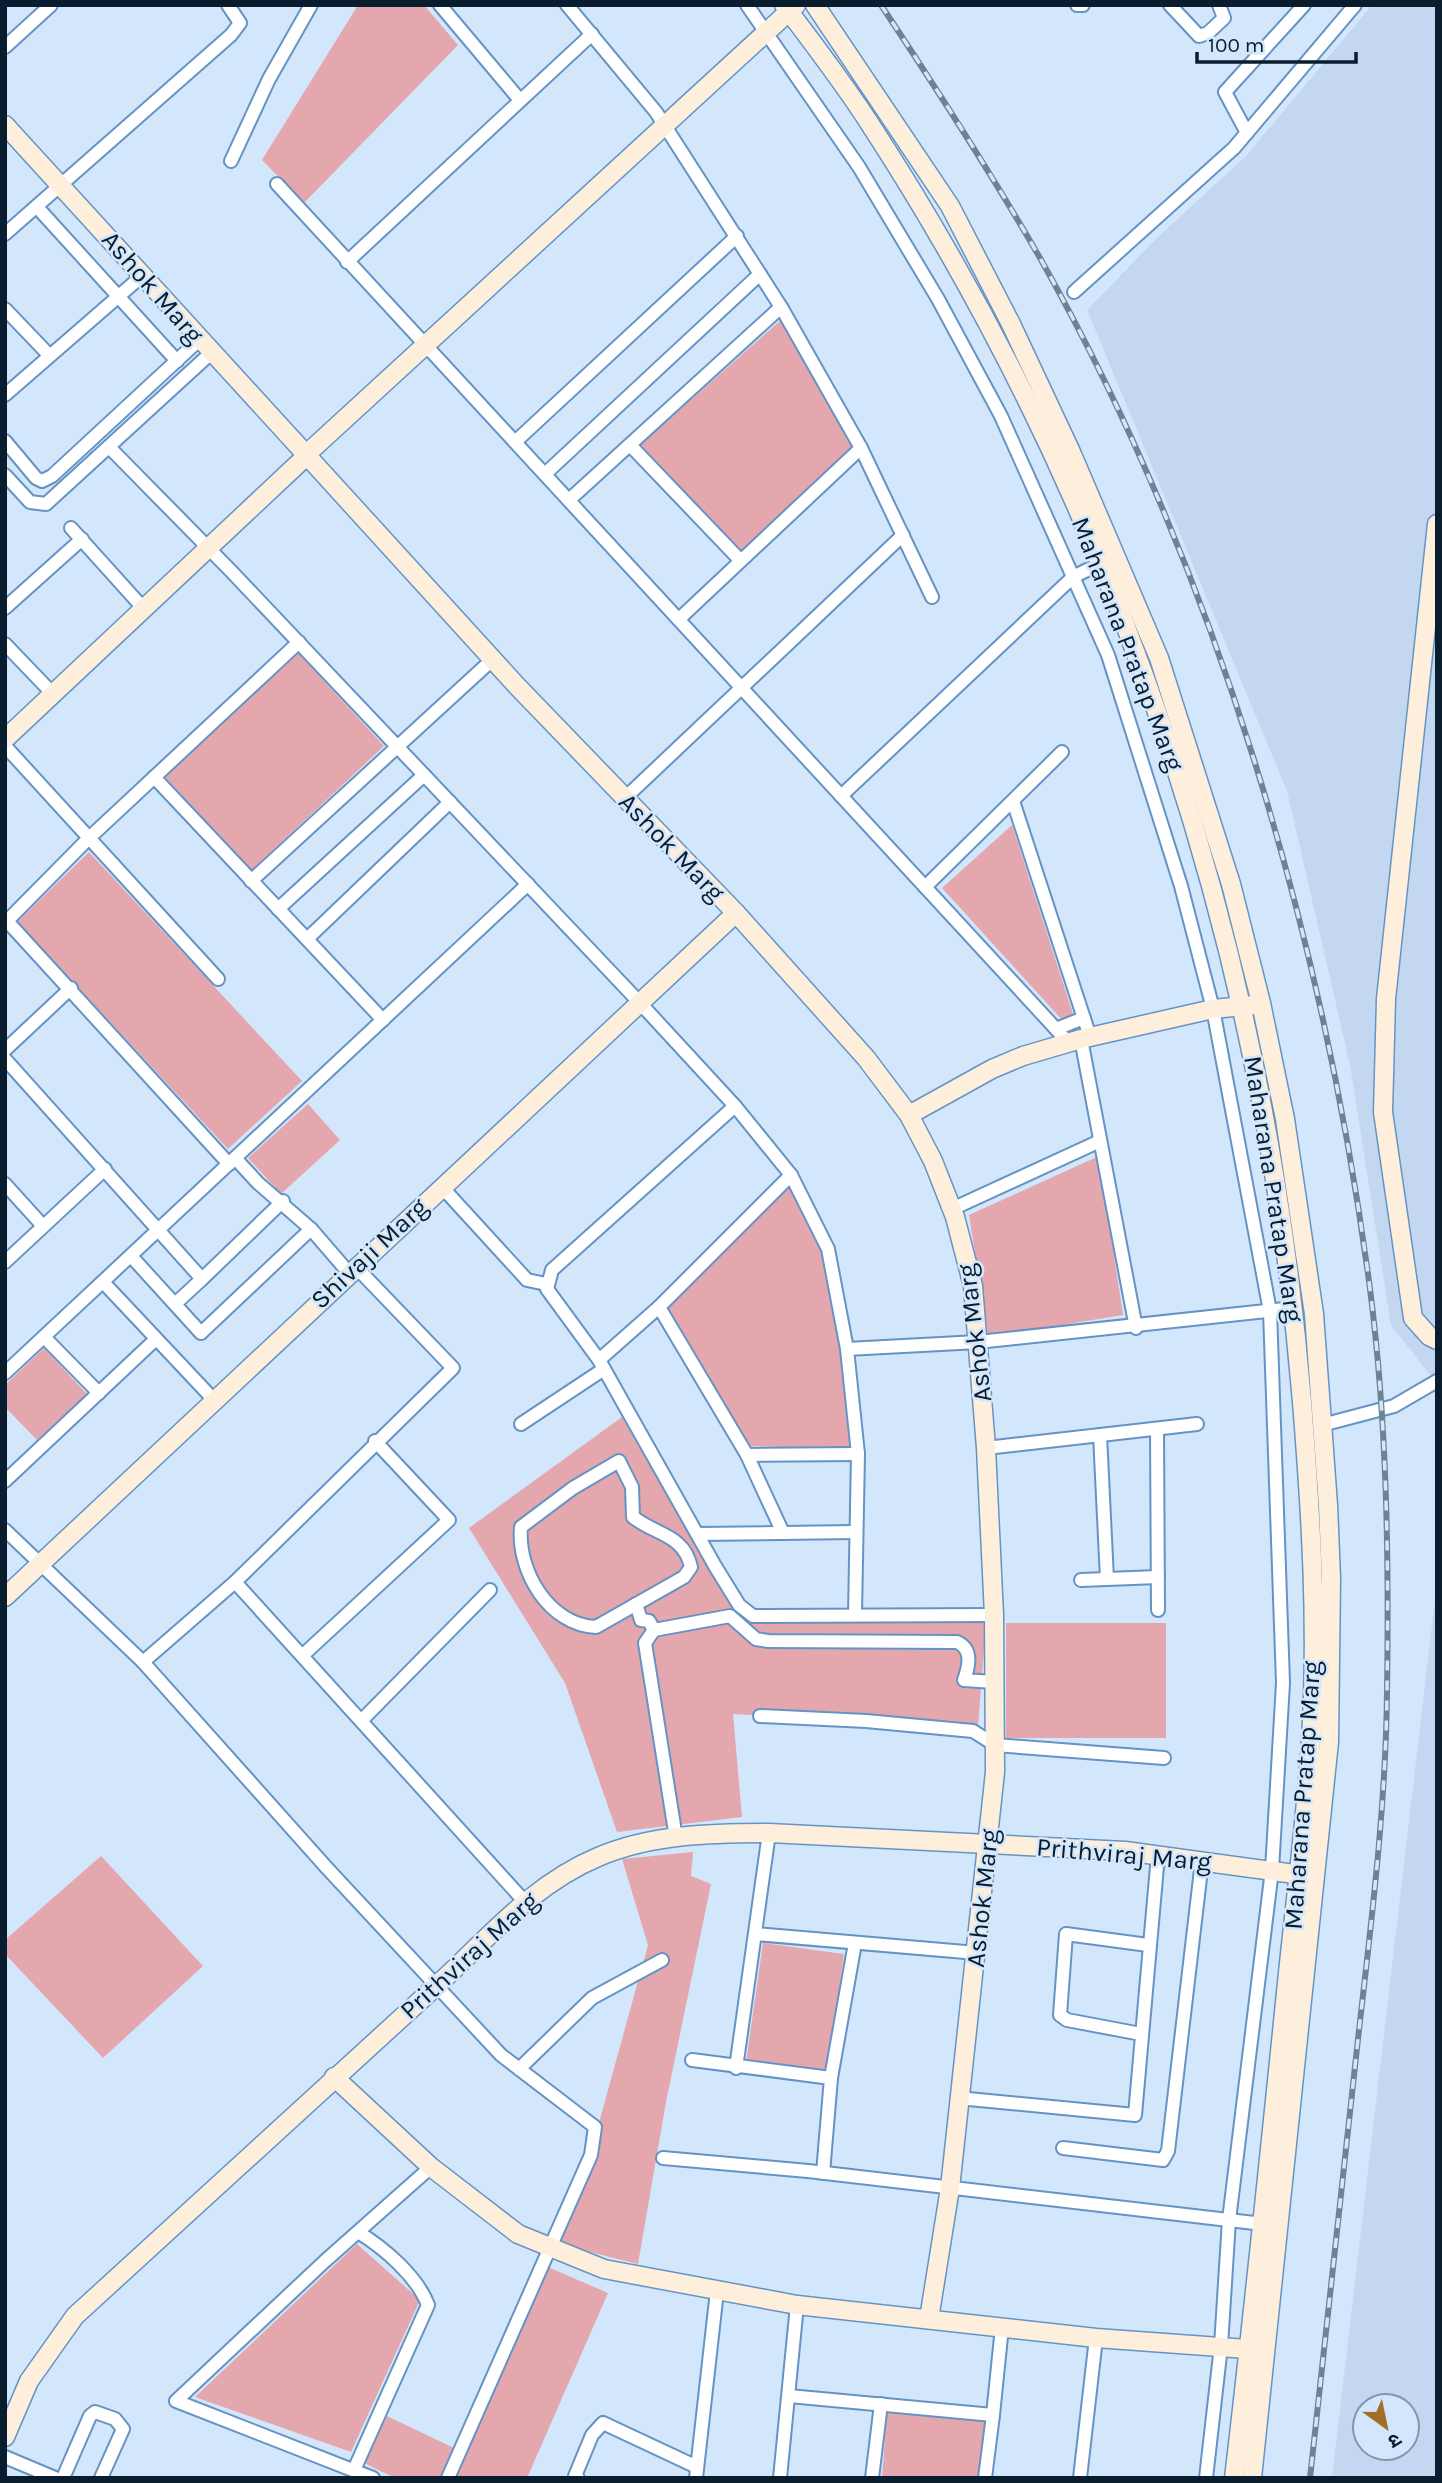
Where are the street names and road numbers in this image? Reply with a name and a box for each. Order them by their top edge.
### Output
street label: Ashok Marg [95,225,210,350]
street label: Maharana Pratap Marg [1065,513,1190,776]
street label: Ashok Marg [612,786,731,908]
street label: Maharana Pratap Marg [1237,1053,1310,1325]
street label: Shivaji Marg [304,1191,434,1315]
street label: Ashok Marg [951,1262,998,1404]
street label: Maharana Pratap Marg [1278,1659,1327,1931]
street label: Ashok Marg [960,1827,1005,1969]
street label: Prithviraj Marg [1035,1831,1213,1878]
street label: Prithviraj Marg [394,1885,545,2026]

